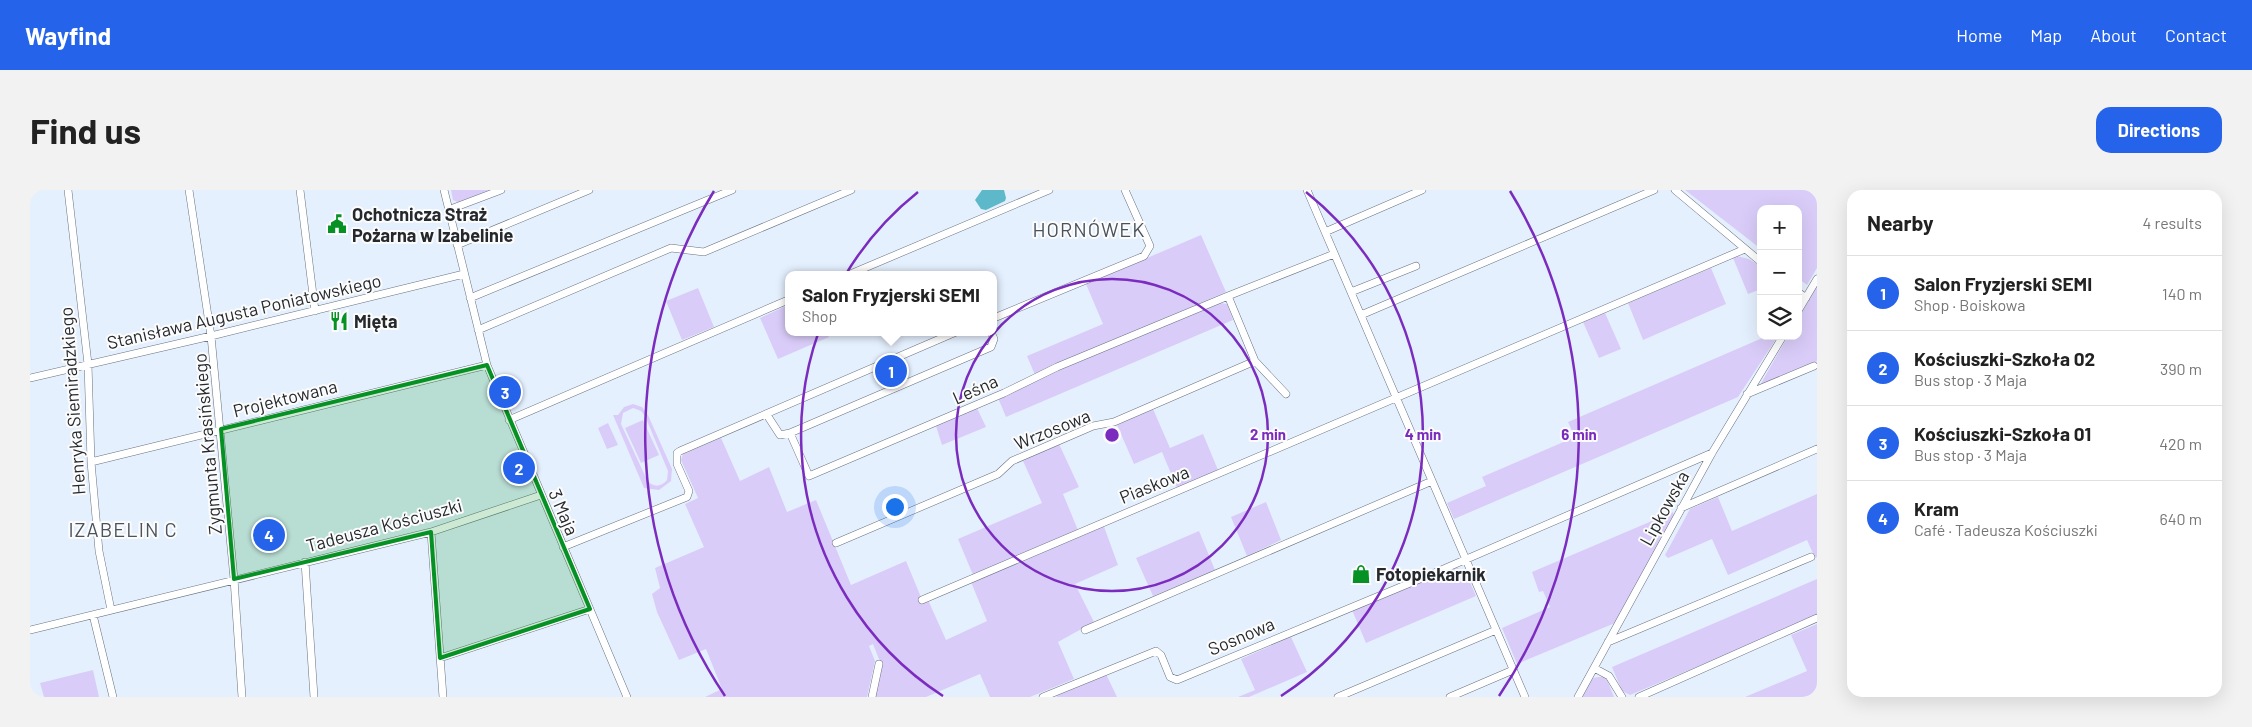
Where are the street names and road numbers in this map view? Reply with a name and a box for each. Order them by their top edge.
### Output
street label: Stanisława Augusta Poniatowskiego [105,269,383,353]
street label: Henryka Siemiradzkiego [54,306,90,496]
street label: Zygmunta Krasińskiego [188,352,226,536]
street label: Leśna [949,369,1001,409]
street label: Projektowana [231,374,339,422]
street label: Wrzosowa [1011,404,1093,454]
street label: Piaskowa [1116,460,1192,508]
street label: Lipkowska [1635,467,1693,549]
street label: 3 Maja [544,485,584,539]
street label: Tadeusza Kościuszki [303,494,465,556]
street label: Sosnowa [1204,612,1278,660]

